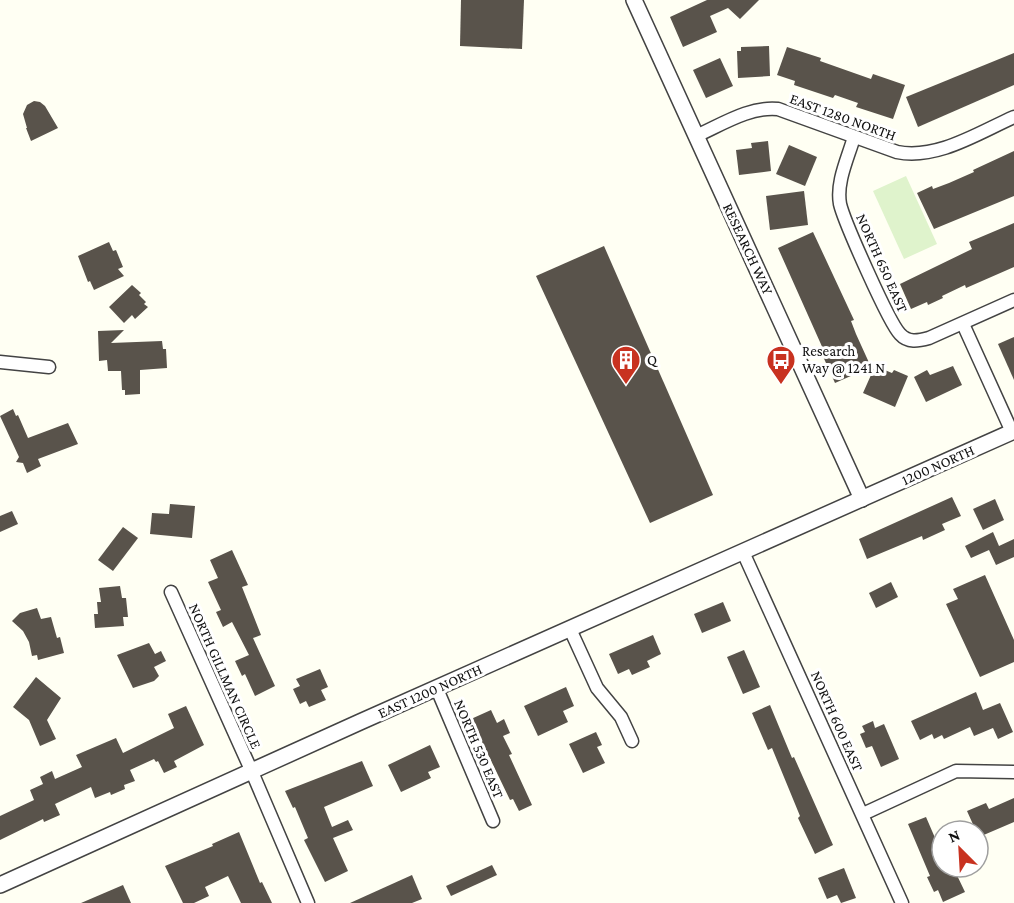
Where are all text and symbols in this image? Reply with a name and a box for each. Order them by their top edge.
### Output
street label: EAST 1280 NORTH [788,90,898,144]
street label: RESEARCH WAY [720,201,776,297]
street label: NORTH 650 EAST [853,211,911,315]
place label: Research Way @ 1241 N [802,343,885,377]
building icon: Q [610,344,642,386]
bus stop icon: Research Way @ 1241 N [765,344,797,386]
place label: Q [647,352,658,368]
street label: 1200 NORTH [899,442,977,488]
street label: NORTH GILLMAN CIRCLE [186,601,264,751]
street label: EAST 1200 NORTH [375,661,485,721]
street label: NORTH 600 EAST [808,669,866,773]
street label: NORTH 530 EAST [451,697,507,801]
north arrow [930,819,990,879]
text: N [946,826,963,846]

